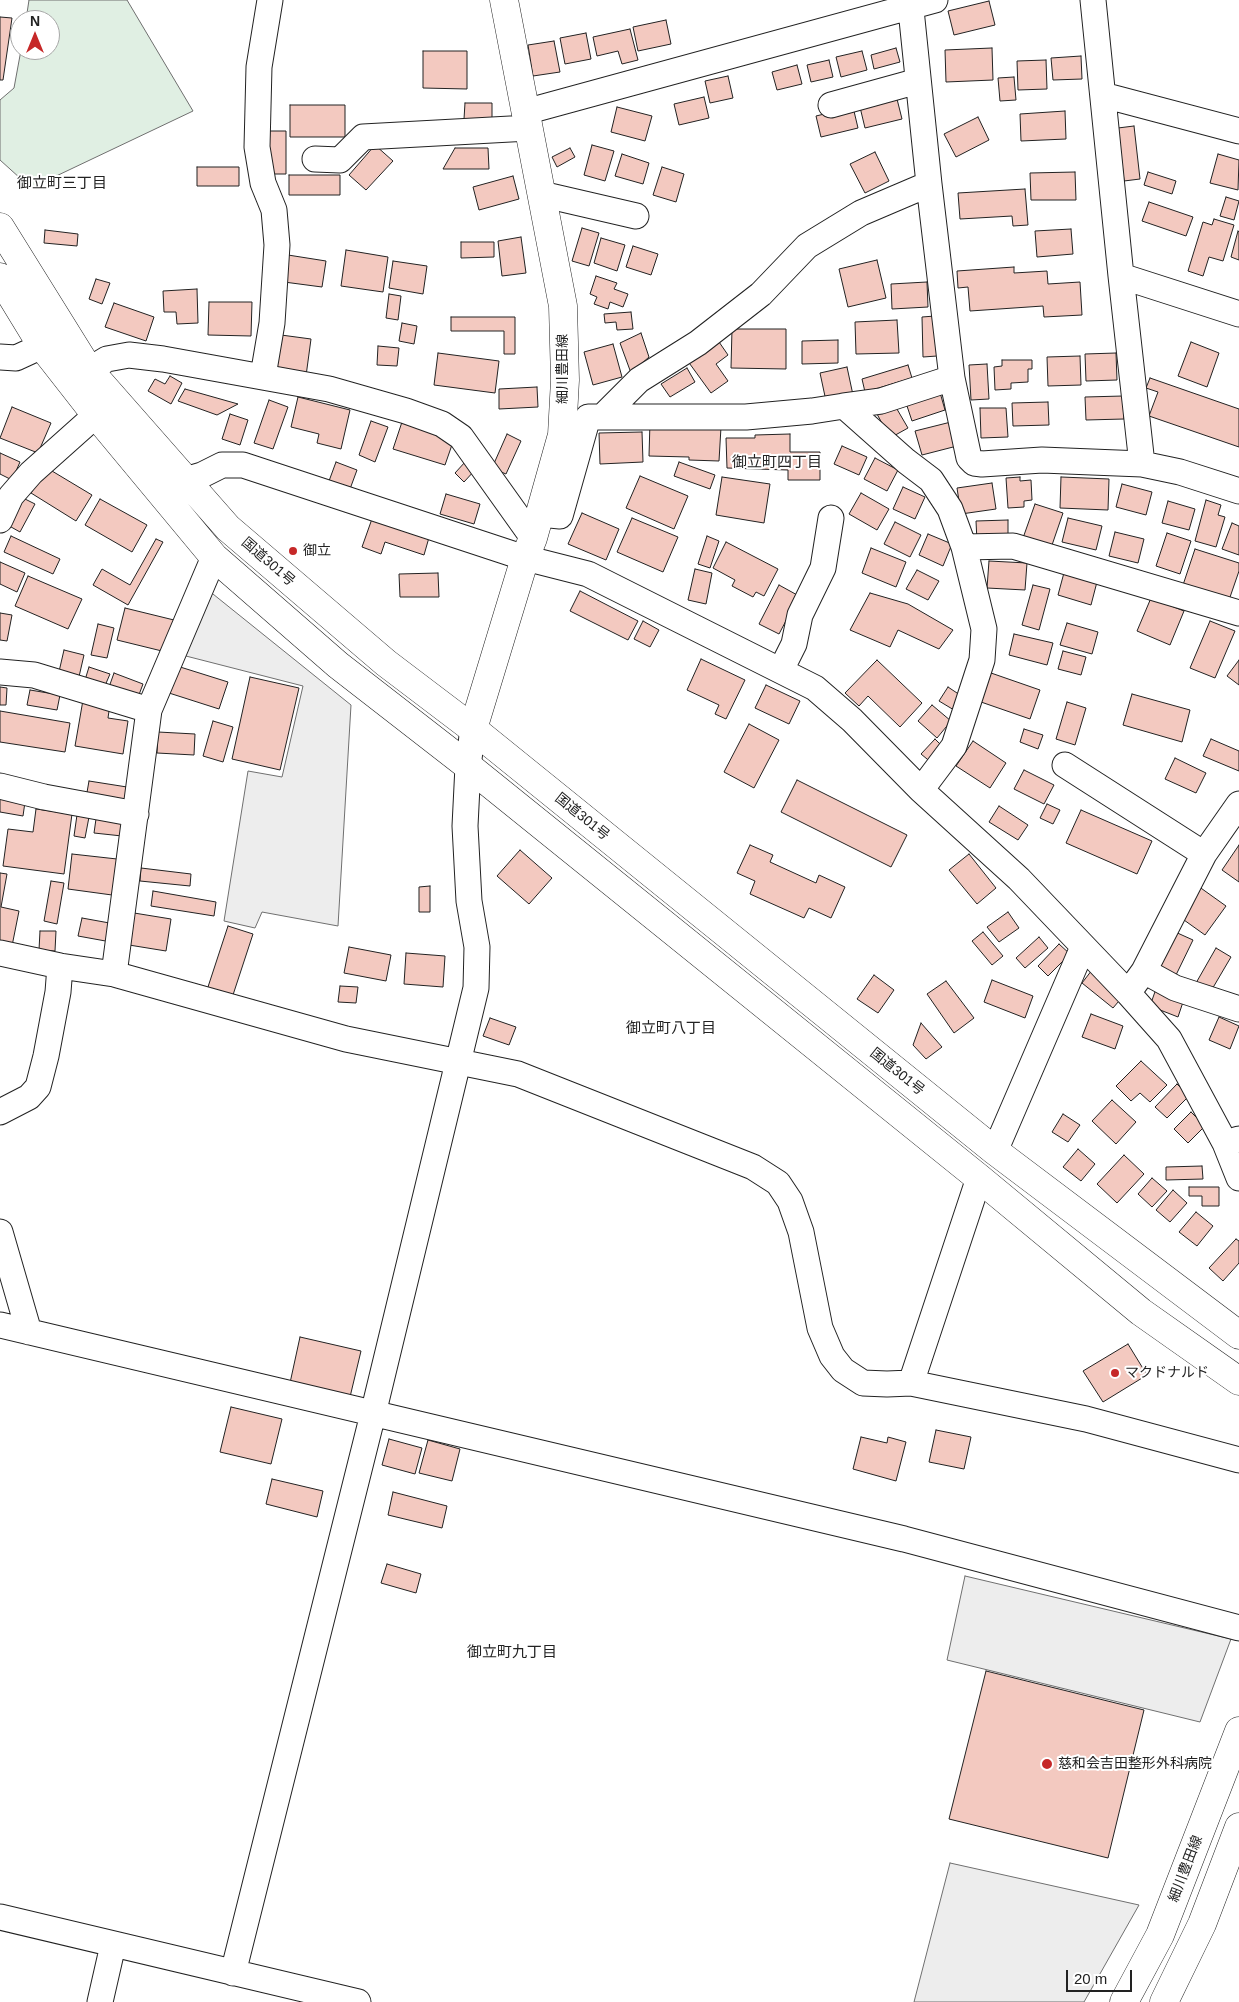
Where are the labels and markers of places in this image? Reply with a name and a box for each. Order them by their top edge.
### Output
place label: 御立 [303,543,331,559]
marker: 御立 [287,545,299,557]
place label: マクドナルド [1125,1365,1209,1381]
marker: マクドナルド [1109,1367,1121,1379]
place label: 慈和会吉田整形外科病院 [1058,1756,1212,1772]
marker: 慈和会吉田整形外科病院 [1040,1757,1054,1771]

